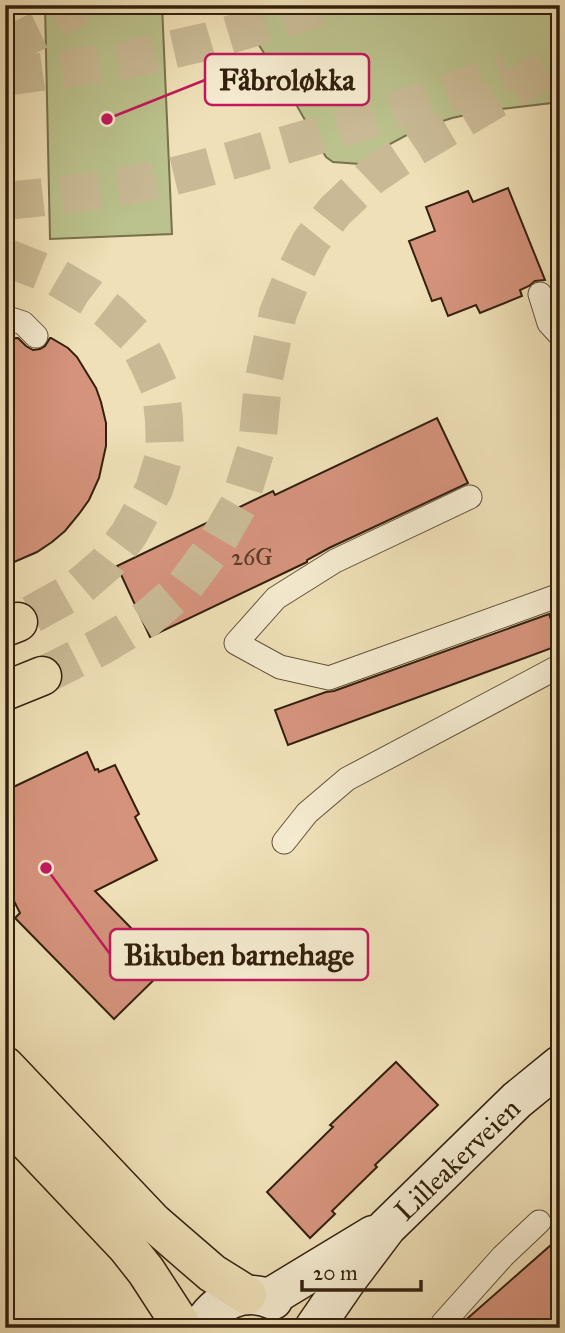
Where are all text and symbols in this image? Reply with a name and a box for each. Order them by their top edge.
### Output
callout: Fåbroløkka [205,54,369,105]
text: Fåbroløkka [219,62,356,98]
house number: 26G [231,542,273,572]
callout: Bikuben barnehage [110,929,368,980]
text: Bikuben barnehage [124,937,355,973]
street label: Lilleakerveien [387,1091,528,1228]
scale bar [302,1249,421,1293]
text: 20 m [313,1260,358,1286]

